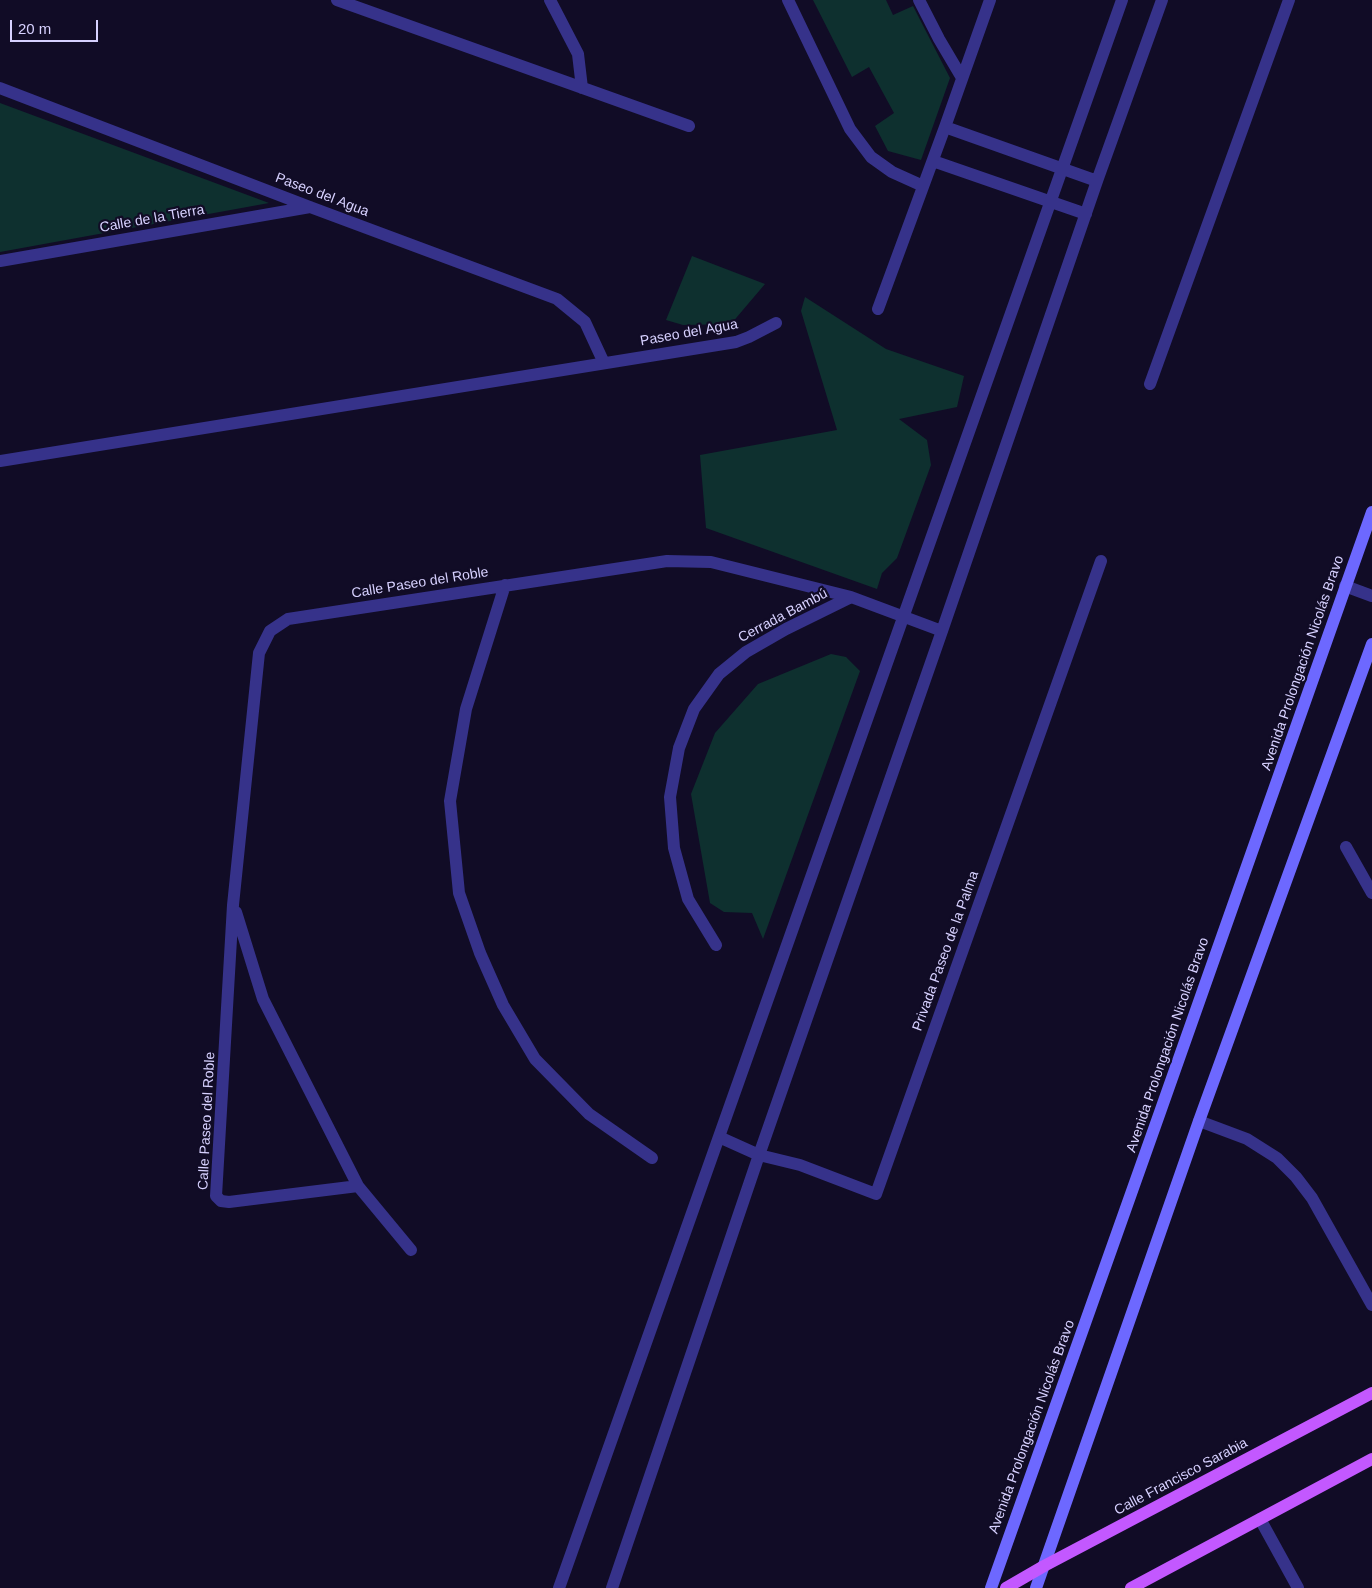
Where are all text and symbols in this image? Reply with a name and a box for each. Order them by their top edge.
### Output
scale bar [12,10,100,42]
text: 20 m [18,20,51,37]
street label: Paseo del Agua [273,169,371,221]
street label: Calle de la Tierra [98,202,206,236]
street label: Paseo del Agua [639,316,739,350]
street label: Avenida Prolongación Nicolás Bravo [1258,553,1348,773]
street label: Calle Paseo del Roble [350,564,490,602]
street label: Cerrada Bambú [735,585,831,647]
street label: Privada Paseo de la Palma [909,869,983,1033]
street label: Avenida Prolongación Nicolás Bravo [1123,935,1213,1155]
street label: Calle Paseo del Roble [195,1051,219,1191]
street label: Avenida Prolongación Nicolás Bravo [985,1318,1079,1536]
street label: Calle Francisco Sarabia [1111,1435,1251,1519]

